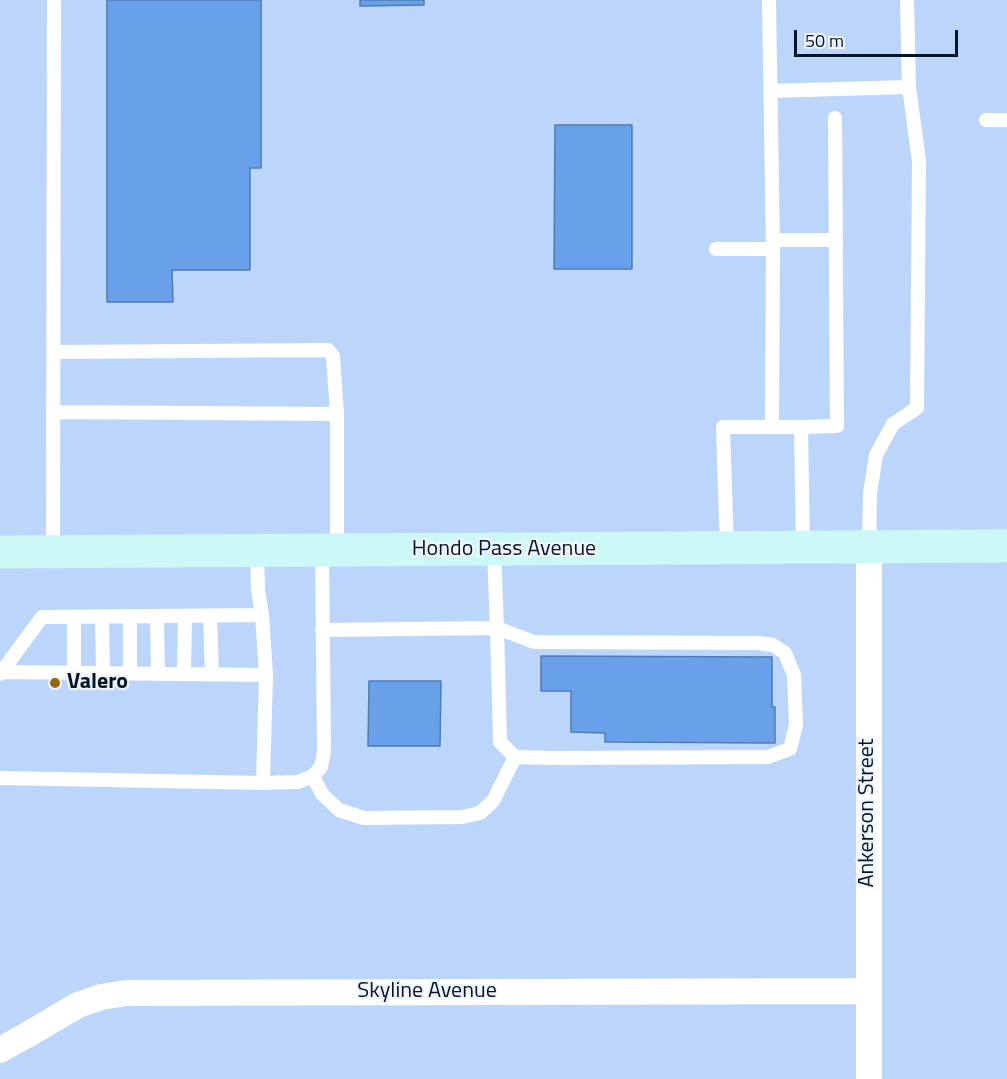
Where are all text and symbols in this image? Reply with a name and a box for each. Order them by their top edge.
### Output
scale bar [797,18,960,56]
text: 50 m [805,27,844,54]
street label: Hondo Pass Avenue [412,537,596,563]
place label: Valero [67,670,128,696]
marker: Valero [48,676,62,690]
street label: Ankerson Street [855,738,881,888]
street label: Skyline Avenue [357,979,497,1005]

